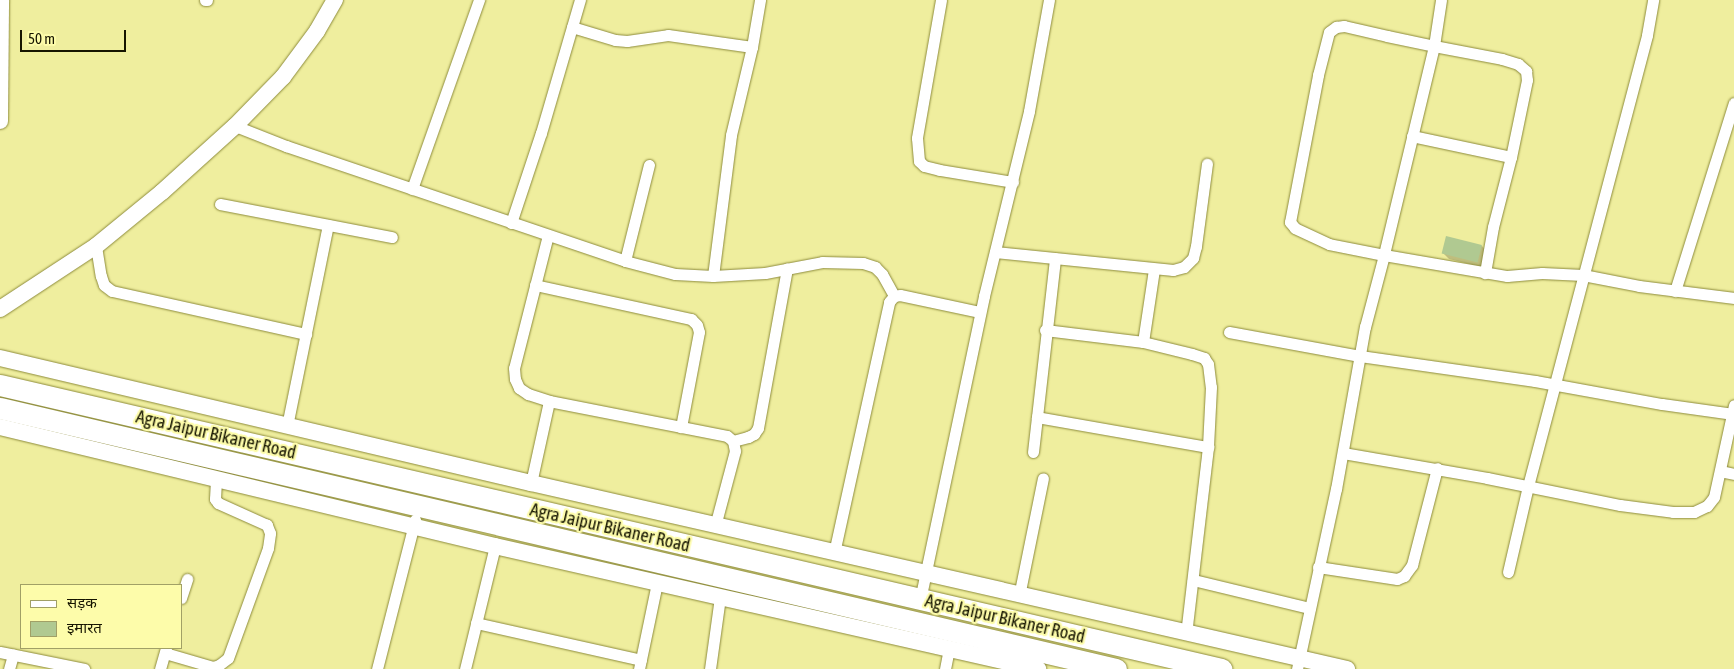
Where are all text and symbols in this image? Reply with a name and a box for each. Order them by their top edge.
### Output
scale bar [22,20,129,52]
text: 50 m [28,30,55,47]
street label: Agra Jaipur Bikaner Road [134,406,298,464]
street label: Agra Jaipur Bikaner Road [528,499,692,557]
legend [20,584,182,649]
street label: Agra Jaipur Bikaner Road [923,590,1087,648]
text: सड़क [67,594,97,611]
text: इमारत [67,619,102,636]

